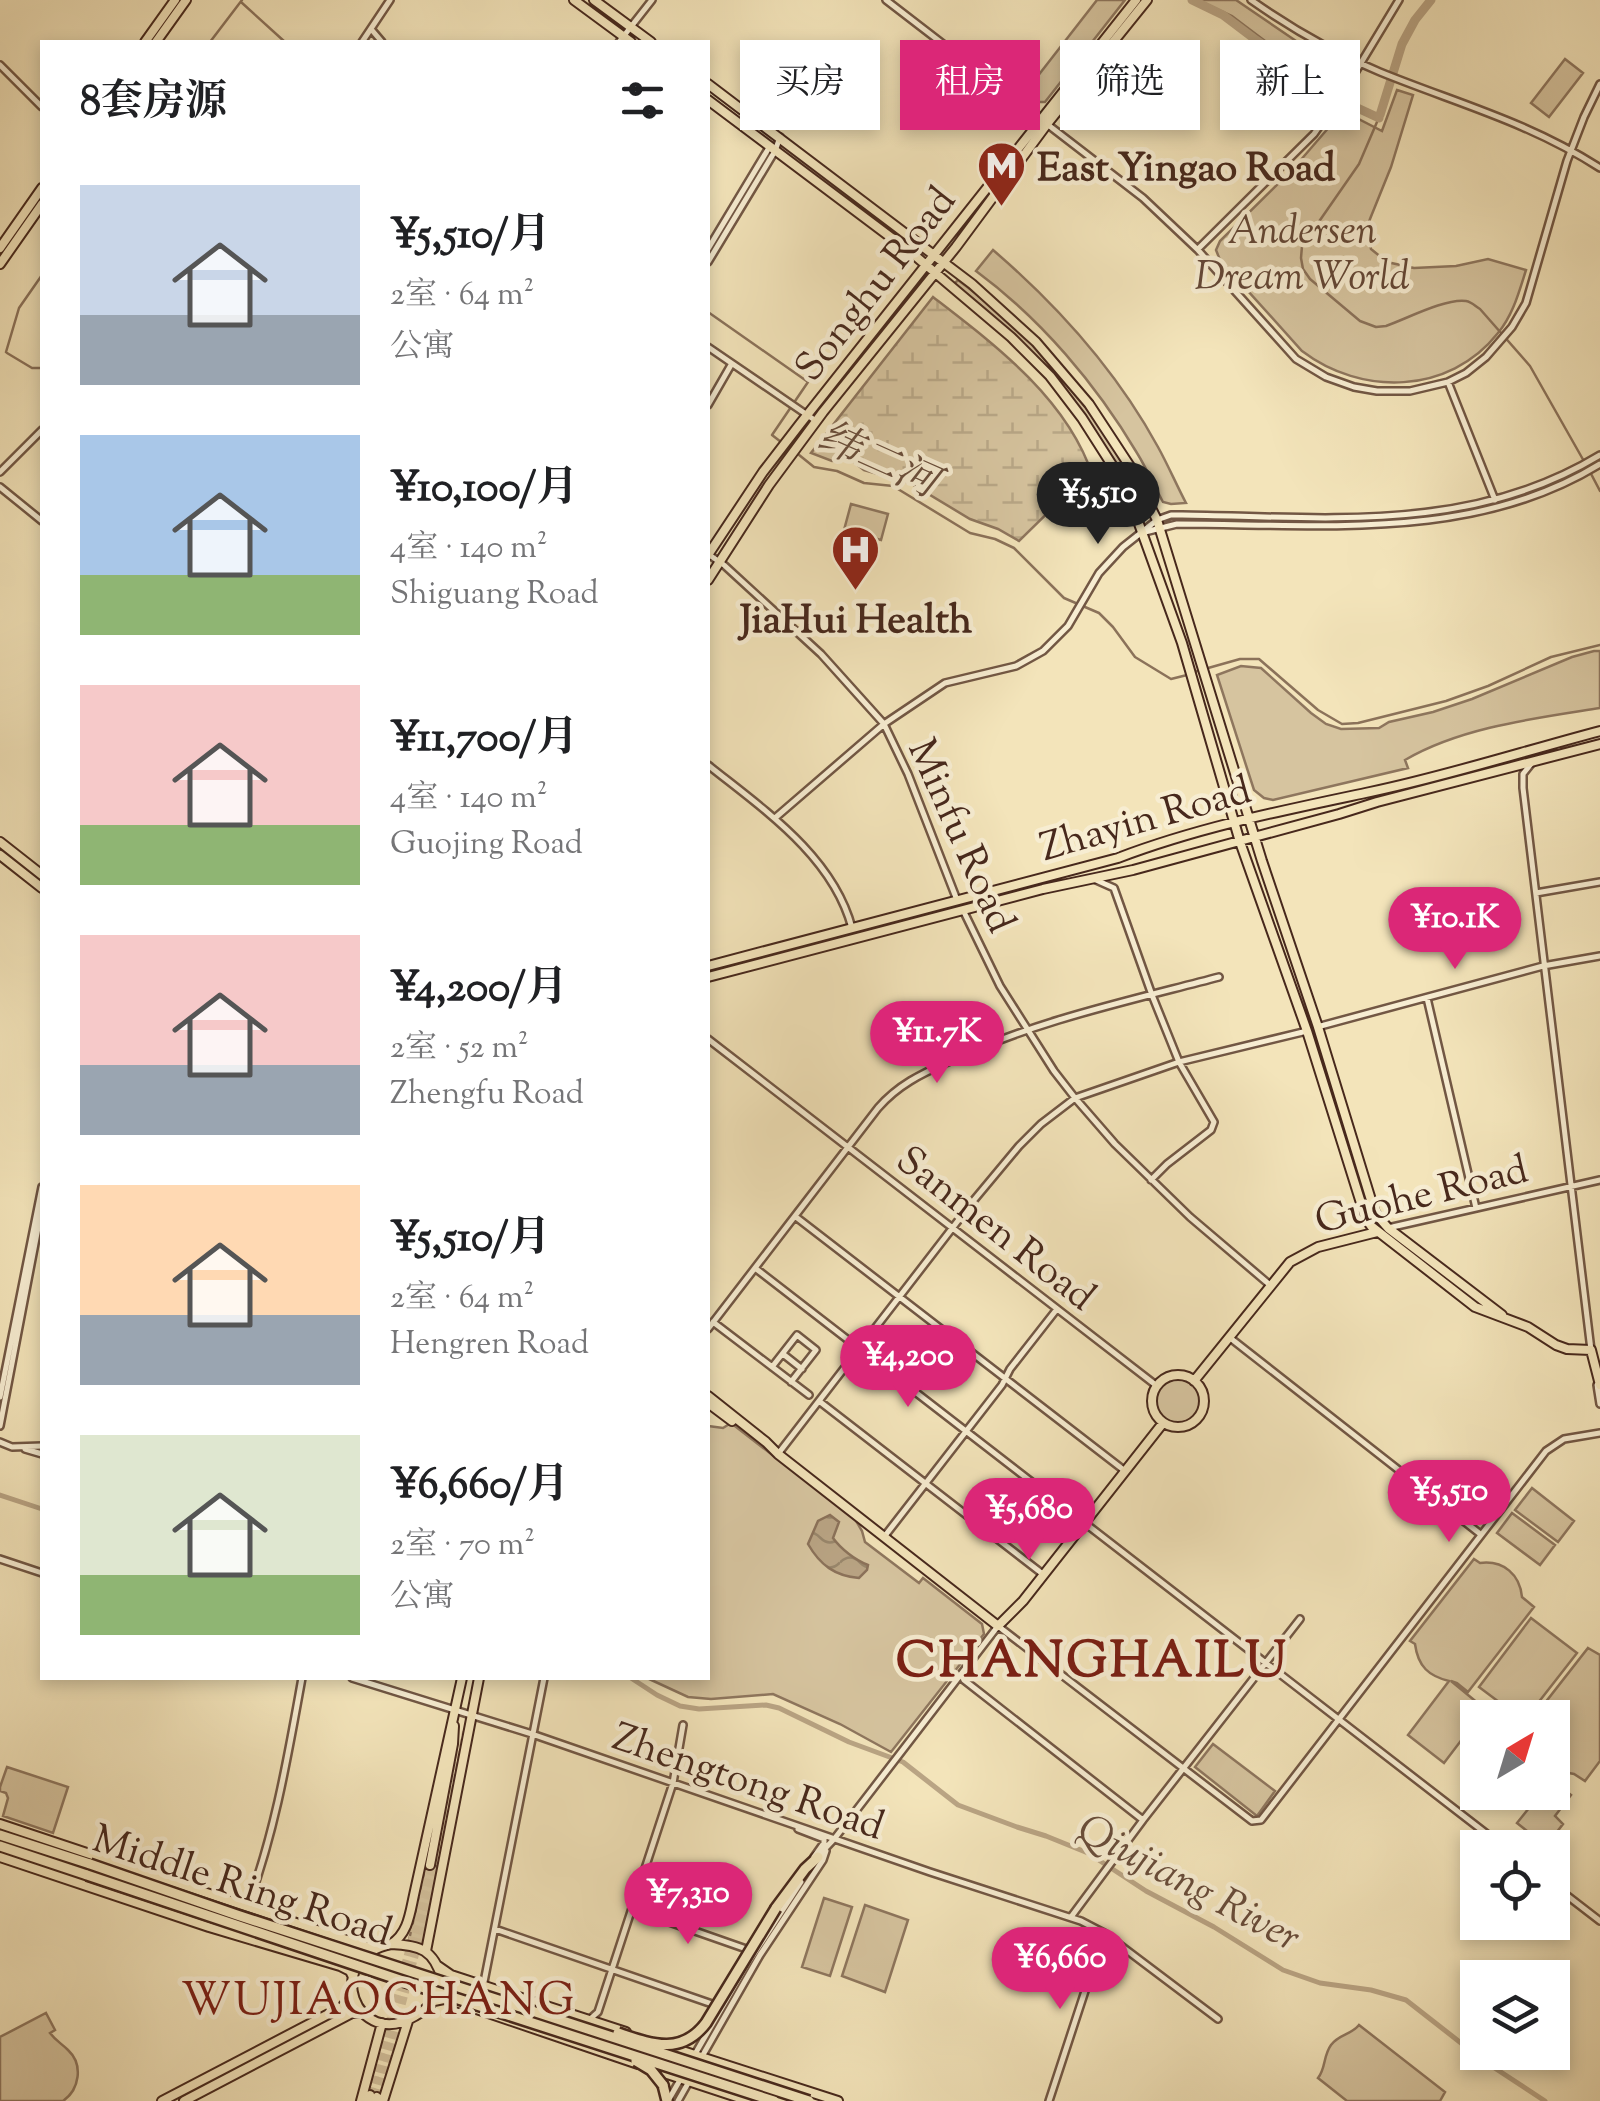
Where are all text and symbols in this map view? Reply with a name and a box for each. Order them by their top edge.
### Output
chip: 买房 [740,40,880,130]
chip: 租房 [900,40,1040,130]
chip: 筛选 [1060,40,1200,130]
chip: 新上 [1220,40,1360,130]
icon: filters [615,73,670,128]
text: 8套房源 [80,74,227,134]
metro station icon: East Yingao Road [976,140,1028,208]
place label: East Yingao Road [1037,142,1336,199]
street label: Songhu Road [783,176,972,395]
park label: Andersen Dream World [1194,205,1410,308]
text: ¥5,510/月 [390,207,551,267]
icon: home [160,225,280,345]
text: 2室 · 64 m² [390,273,534,319]
text: 公寓 [390,325,454,371]
water label: 纬二河 [807,410,953,518]
text: ¥10,100/月 [390,460,578,520]
pin: ¥5,510 [1017,462,1179,547]
text: ¥5,510 [1059,471,1137,517]
icon: home [160,475,280,595]
hospital icon: JiaHui Health [830,524,882,592]
text: 4室 · 140 m² [390,526,548,572]
text: Shiguang Road [390,572,599,618]
place label: JiaHui Health [737,594,973,651]
text: ¥11,700/月 [390,710,578,770]
icon: home [160,725,280,845]
street label: Minfu Road [891,731,1027,943]
street label: Zhayin Road [1034,764,1259,879]
text: 4室 · 140 m² [390,776,548,822]
text: Guojing Road [390,822,583,868]
pin: ¥10.1K [1374,887,1536,972]
text: ¥10.1K [1410,896,1500,942]
text: ¥4,200/月 [390,960,568,1020]
icon: home [160,975,280,1095]
pin: ¥11.7K [856,1001,1018,1086]
text: ¥11.7K [892,1010,982,1056]
text: 2室 · 52 m² [390,1026,529,1072]
text: Zhengfu Road [390,1072,584,1118]
street label: Sanmen Road [882,1134,1106,1327]
street label: Guohe Road [1310,1143,1535,1251]
text: ¥5,510/月 [390,1210,551,1270]
icon: home [160,1225,280,1345]
text: 2室 · 64 m² [390,1276,534,1322]
text: Hengren Road [390,1322,589,1368]
pin: ¥4,200 [827,1325,989,1410]
text: ¥4,200 [862,1334,954,1380]
text: ¥6,660/月 [390,1457,569,1517]
pin: ¥5,510 [1368,1460,1530,1545]
text: ¥5,510 [1410,1469,1488,1515]
icon: home [160,1475,280,1595]
pin: ¥5,680 [948,1478,1110,1563]
text: ¥5,680 [985,1487,1073,1533]
text: 2室 · 70 m² [390,1523,535,1569]
text: 公寓 [390,1575,454,1621]
district label: CHANGHAILU [896,1628,1288,1700]
north arrow [1460,1700,1570,1810]
map controls [1460,1700,1570,2070]
street label: Zhengtong Road [604,1711,891,1857]
water label: Qiujiang River [1066,1802,1310,1969]
street label: Middle Ring Road [84,1813,399,1964]
button: locate [1460,1830,1570,1940]
pin: ¥7,310 [607,1862,769,1947]
text: ¥7,310 [646,1871,730,1917]
pin: ¥6,660 [979,1927,1141,2012]
text: ¥6,660 [1014,1936,1106,1982]
button: layers [1460,1960,1570,2070]
district label: WUJIAOCHANG [181,1971,577,2036]

